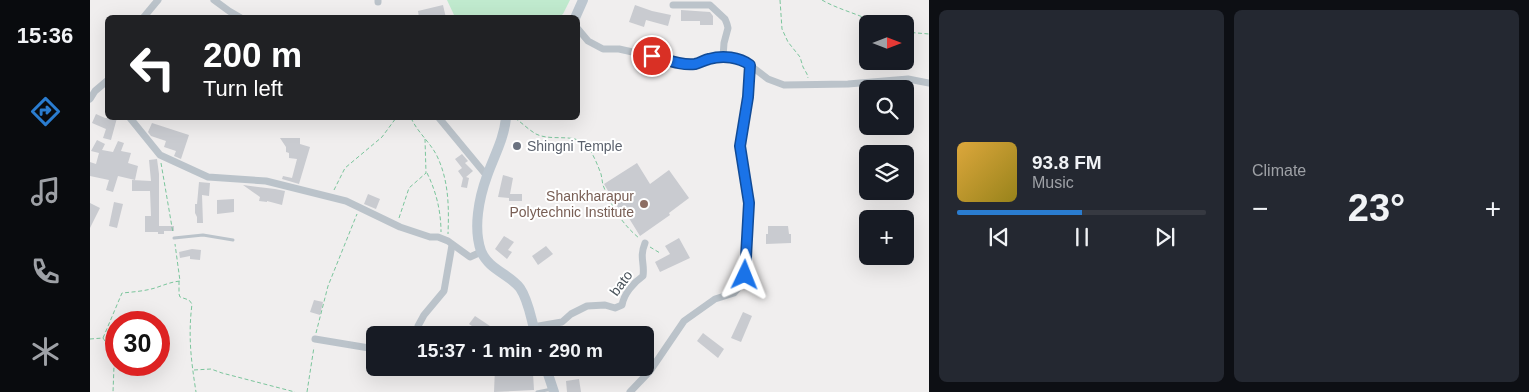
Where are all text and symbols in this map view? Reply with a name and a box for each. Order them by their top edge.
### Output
north arrow [859,15,914,70]
map controls [859,15,914,265]
text: 15:36 [17,23,73,48]
icon: left [120,35,185,100]
text: 200 m [203,35,302,74]
pin [631,35,673,77]
icon: arrive [638,42,666,70]
text: Turn left [203,76,283,101]
button: search [859,80,914,135]
icon: directions [28,94,63,129]
place label: Shingni Temple [527,138,623,154]
marker: Shingni Temple [511,140,523,152]
button: layers [859,145,914,200]
text: 93.8 FM [1032,152,1102,173]
text: Climate [1252,162,1306,179]
icon: music [28,174,63,209]
text: Music [1032,174,1074,191]
text: 23° [1348,187,1405,229]
place label: Shankharapur Polytechnic Institute [509,188,634,220]
text: − [1252,193,1268,224]
text: + [1485,193,1501,224]
marker: Shankharapur Polytechnic Institute [638,198,650,210]
button: + [859,210,914,265]
icon: previous [985,223,1013,251]
icon: pause [1068,223,1096,251]
icon: next [1151,223,1179,251]
position arrow [718,248,770,300]
icon: phone [28,254,63,289]
street label: bato [606,267,636,299]
speed limit sign: 30 [105,311,170,376]
icon: climate [28,334,63,369]
text: 15:37 · 1 min · 290 m [417,340,603,361]

